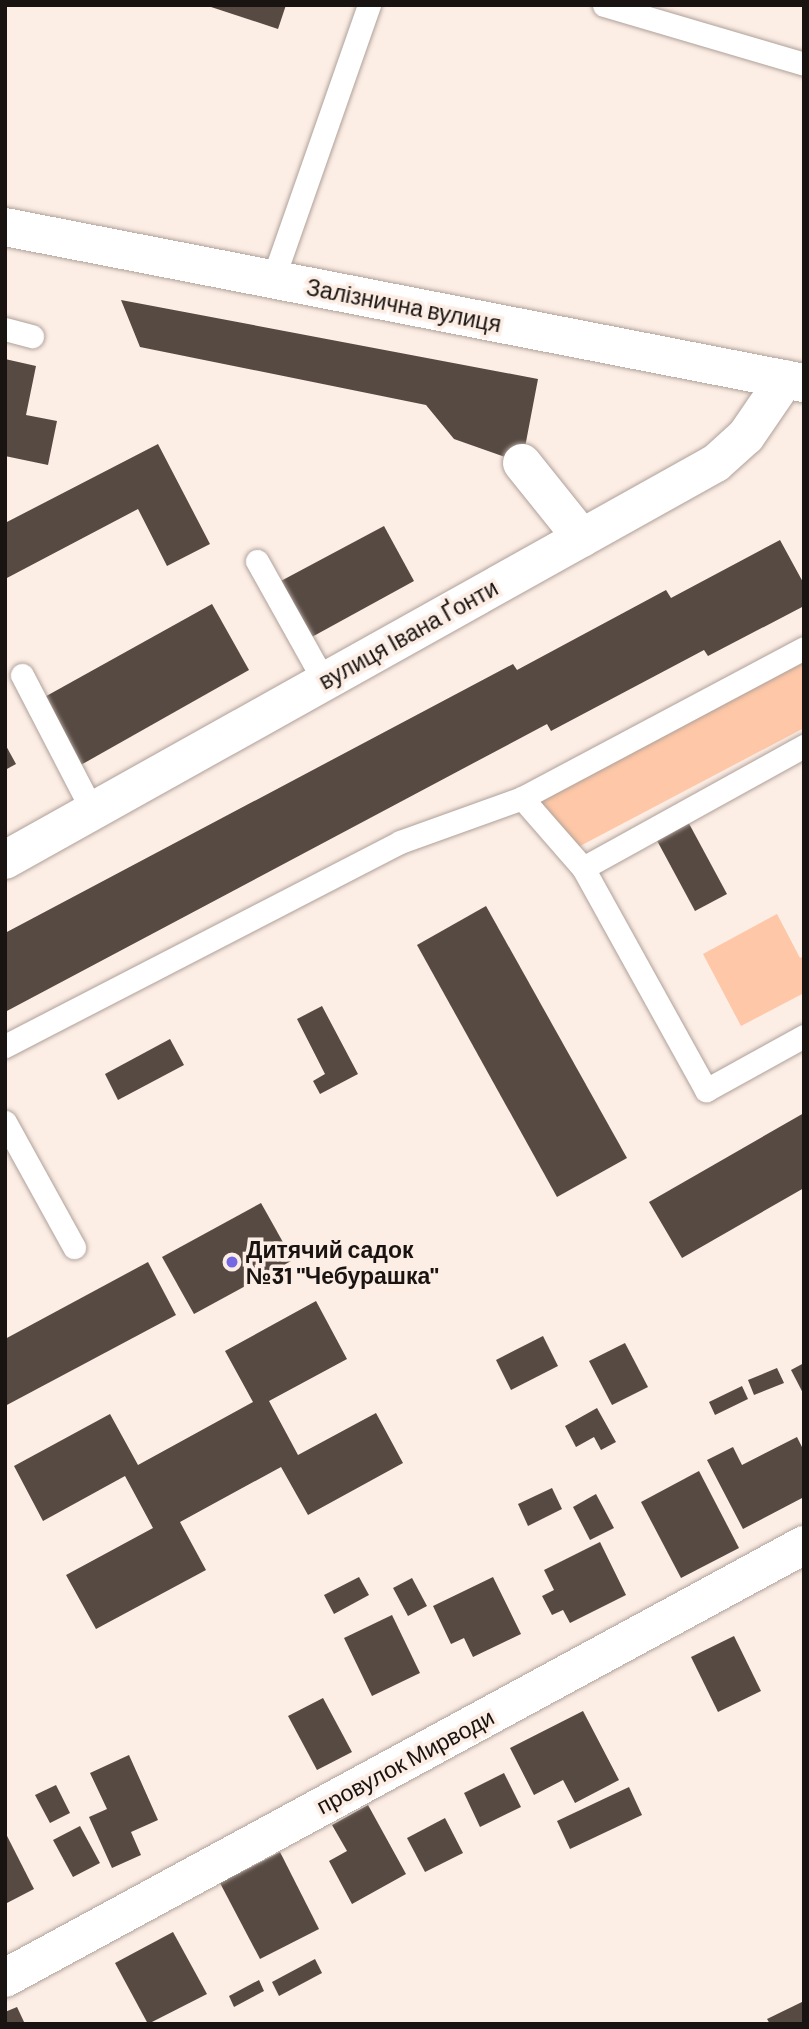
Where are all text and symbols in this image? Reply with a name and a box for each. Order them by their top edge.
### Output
street label: Залізнична вулиця [304,273,504,337]
street label: вулиця Івана Ґонти [314,573,502,695]
place label: Дитячий садок №31 "Чебурашка" [246,1235,439,1289]
marker: Дитячий садок №31 "Чебурашка" [224,1254,240,1270]
street label: провулок Мирводи [311,1703,499,1819]

